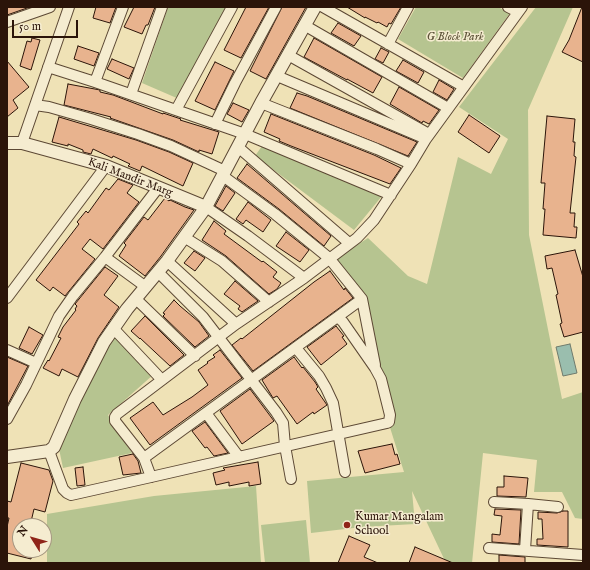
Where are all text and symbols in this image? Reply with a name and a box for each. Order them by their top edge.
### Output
scale bar [14,12,80,38]
text: 50 m [19,19,41,34]
park label: G Block Park [426,31,484,45]
street label: Kali Mandir Marg [85,155,175,201]
place label: Kumar Mangalam School [355,511,444,539]
north arrow [12,518,52,558]
marker: Kumar Mangalam School [342,520,352,530]
text: N [15,523,32,539]

